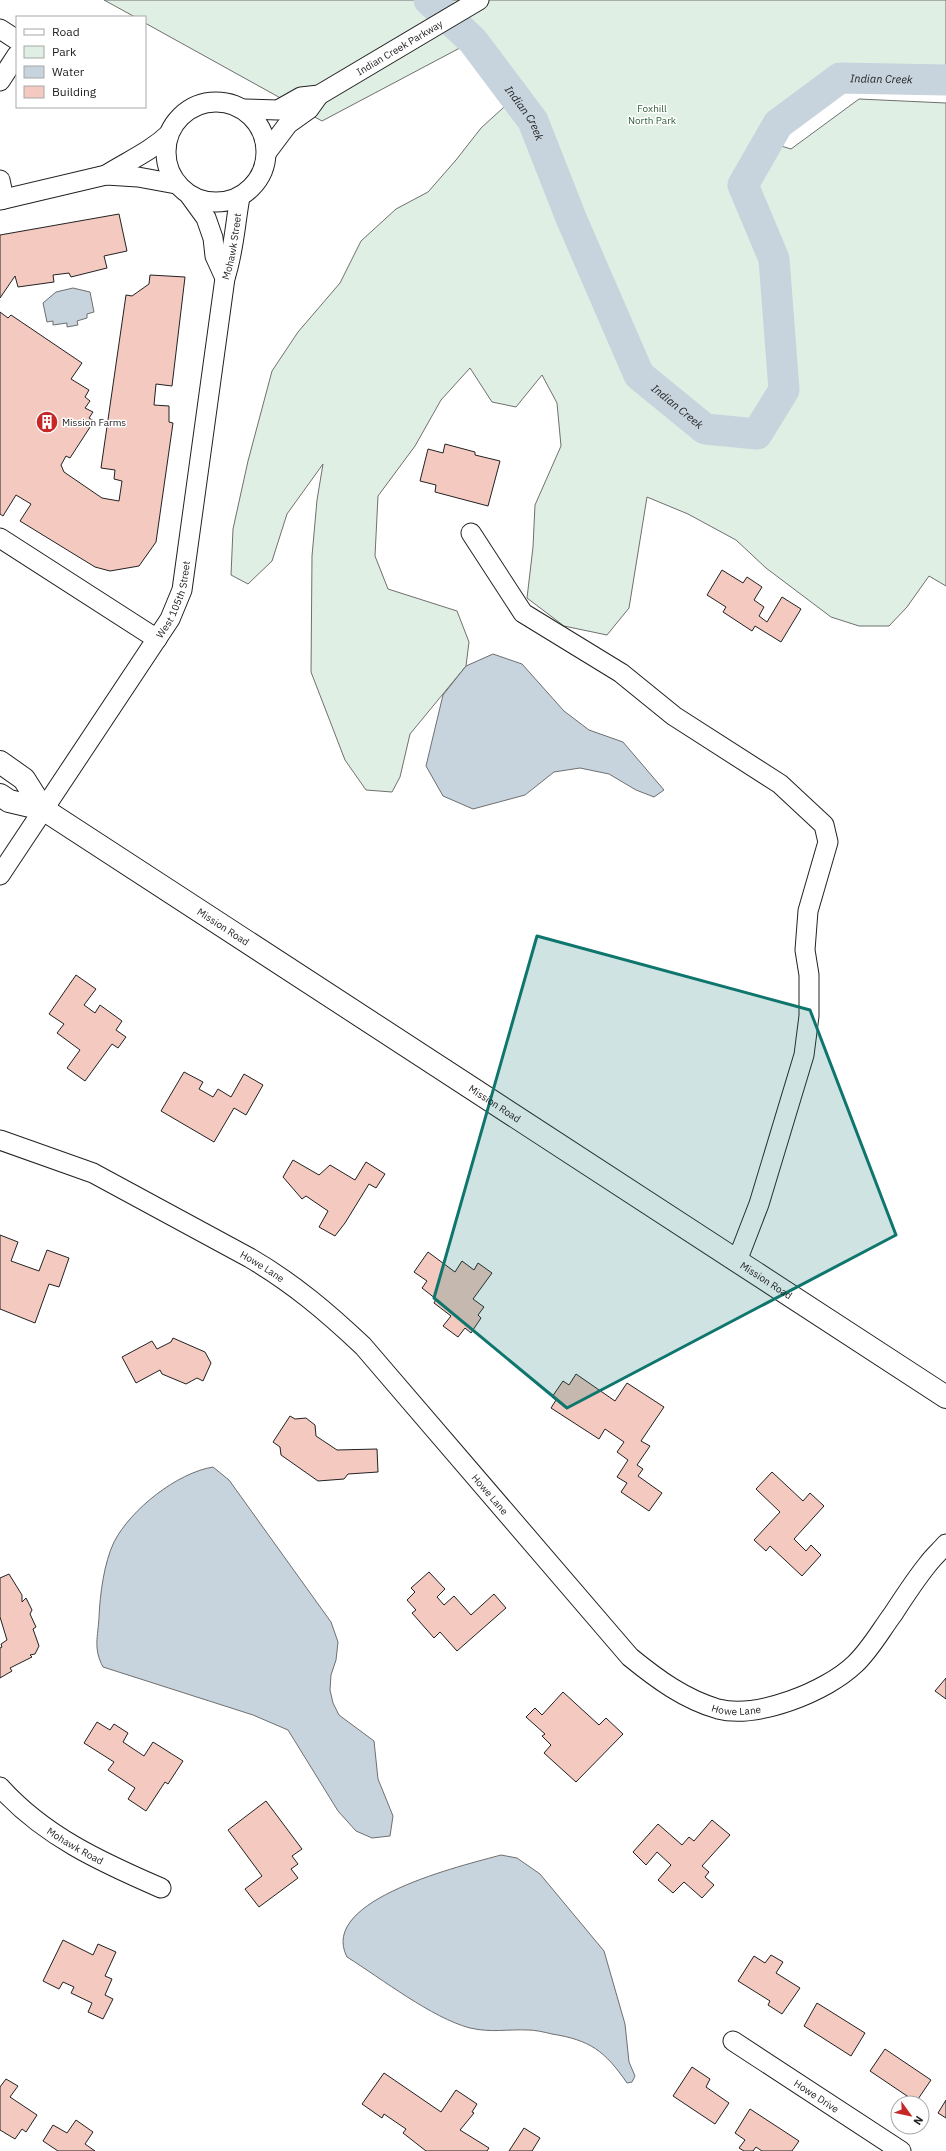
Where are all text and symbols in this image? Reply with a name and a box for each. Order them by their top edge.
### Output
legend [16,16,146,108]
street label: Indian Creek Parkway [354,17,445,78]
text: Road [52,24,80,39]
text: Park [52,44,77,59]
text: Water [52,64,85,79]
water label: Indian Creek [850,71,913,86]
water label: Indian Creek [502,83,547,143]
text: Building [52,84,97,99]
park label: Foxhill North Park [628,102,677,127]
street label: Mohawk Street [219,212,244,281]
water label: Indian Creek [649,381,706,432]
building icon: Mission Farms [34,409,60,435]
place label: Mission Farms [62,416,126,429]
street label: West 105th Street [153,560,193,641]
street label: Mission Road [195,905,252,949]
street label: Mission Road [466,1082,523,1125]
street label: Howe Lane [238,1248,287,1285]
street label: Mission Road [738,1259,795,1302]
street label: Howe Lane [469,1471,511,1518]
street label: Howe Lane [710,1701,763,1718]
street label: Mohawk Road [44,1825,105,1868]
street label: Howe Drive [791,2077,842,2116]
north arrow [890,2095,930,2135]
text: N [910,2113,926,2128]

